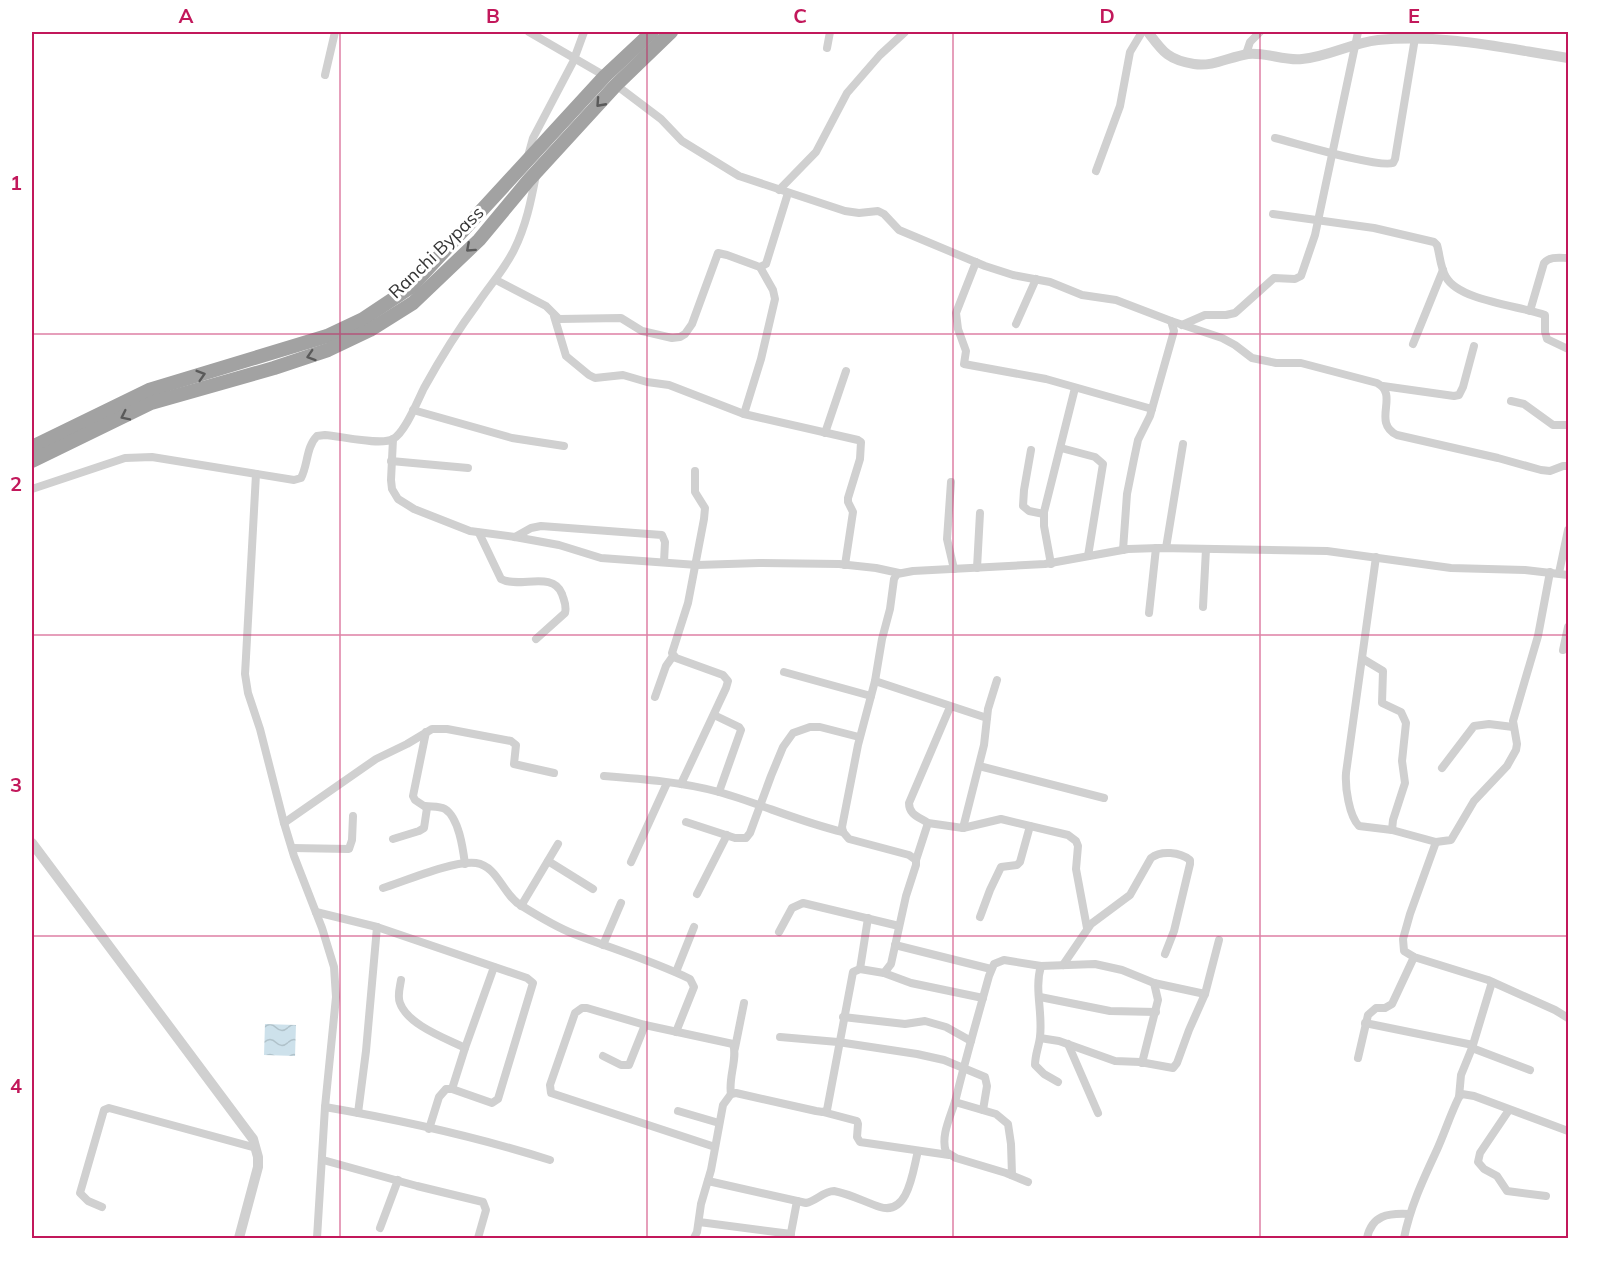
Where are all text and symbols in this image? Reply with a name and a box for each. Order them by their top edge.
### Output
text: A [179,3,194,28]
text: B [486,3,500,28]
text: C [793,3,807,28]
text: D [1099,3,1115,28]
text: E [1408,3,1420,28]
one-way arrow [596,96,607,107]
text: 1 [10,170,22,195]
street label: Ranchi Bypass [384,201,488,303]
one-way arrow [466,241,477,252]
one-way arrow [306,349,317,361]
one-way arrow [195,370,205,382]
one-way arrow [121,408,132,420]
text: 2 [10,471,22,496]
text: 3 [10,772,22,797]
text: 4 [10,1073,22,1098]

